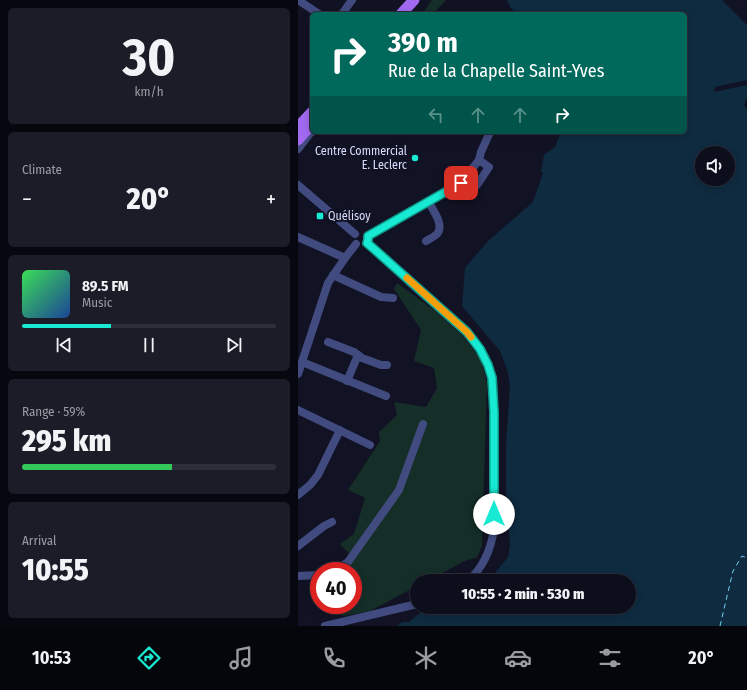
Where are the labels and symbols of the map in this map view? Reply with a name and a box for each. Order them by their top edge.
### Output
place label: Centre Commercial E. Leclerc [315,144,407,172]
marker: Centre Commercial E. Leclerc [410,153,420,163]
pin [444,166,478,200]
place label: Quélisoy [328,209,371,223]
marker: Quélisoy [315,211,325,221]
position arrow [473,493,515,535]
speed limit sign: 40 [310,562,362,614]

